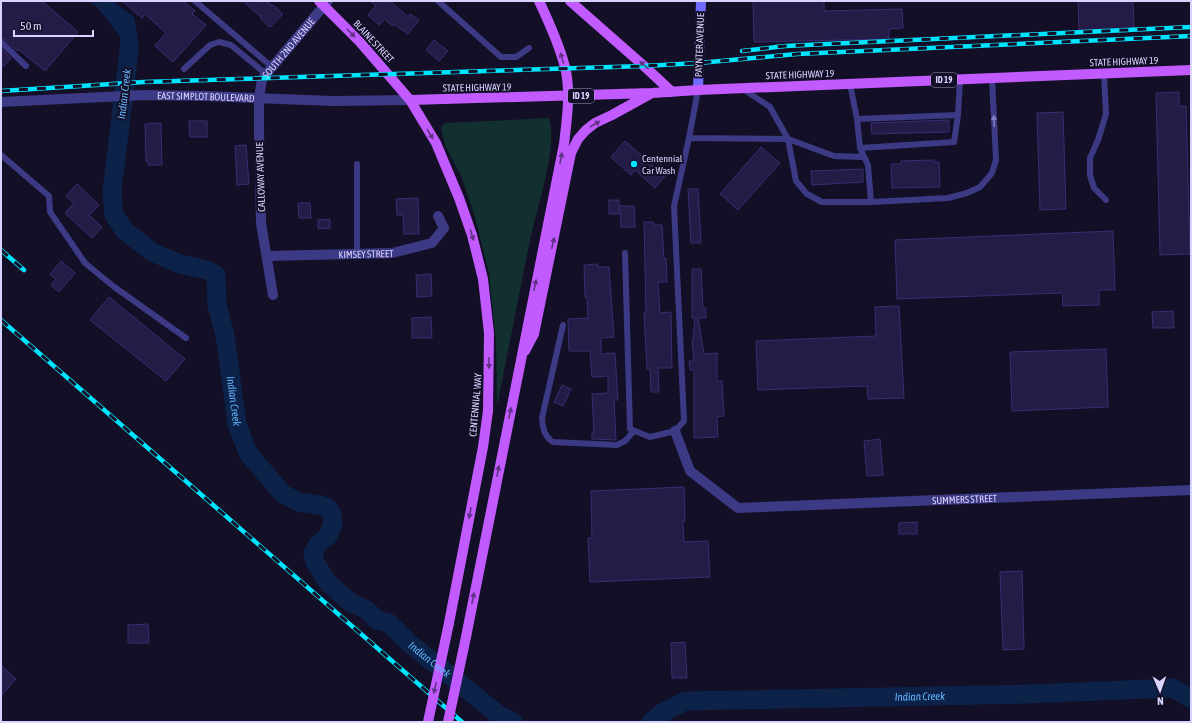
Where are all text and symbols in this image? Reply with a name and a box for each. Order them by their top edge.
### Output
scale bar [14,12,93,38]
street label: PAYNTER AVENUE [693,12,706,77]
street label: SOUTH 2ND AVENUE [260,15,318,80]
street label: BLAINE STREET [351,18,397,65]
text: 50 m [20,19,42,33]
one-way arrow [346,28,356,38]
one-way arrow [559,51,565,63]
street label: STATE HIGHWAY 19 [1089,55,1159,68]
one-way arrow [639,61,649,70]
water label: Indian Creek [115,68,133,120]
street label: STATE HIGHWAY 19 [765,68,835,81]
road number: ID 19 [931,73,957,87]
street label: STATE HIGHWAY 19 [442,81,512,94]
road number: ID 19 [568,89,594,103]
street label: EAST SIMPLOT BOULEVARD [157,90,255,104]
one-way arrow [991,115,998,127]
one-way arrow [589,120,601,127]
one-way arrow [427,128,434,140]
street label: CALLOWAY AVENUE [254,141,267,212]
one-way arrow [558,152,564,164]
place label: Centennial Car Wash [642,153,683,176]
marker: Centennial Car Wash [629,159,639,169]
one-way arrow [469,229,475,241]
one-way arrow [551,237,557,249]
street label: KIMSEY STREET [338,248,394,260]
one-way arrow [533,279,539,292]
one-way arrow [486,357,492,370]
street label: CENTENNIAL WAY [467,372,484,437]
water label: Indian Creek [225,375,243,427]
one-way arrow [507,407,513,419]
one-way arrow [496,465,502,477]
street label: SUMMERS STREET [932,493,998,506]
one-way arrow [467,507,473,519]
one-way arrow [471,592,477,605]
water label: Indian Creek [406,639,453,680]
north arrow [1140,671,1180,711]
one-way arrow [432,682,438,695]
water label: Indian Creek [894,690,945,703]
text: N [1157,695,1164,707]

